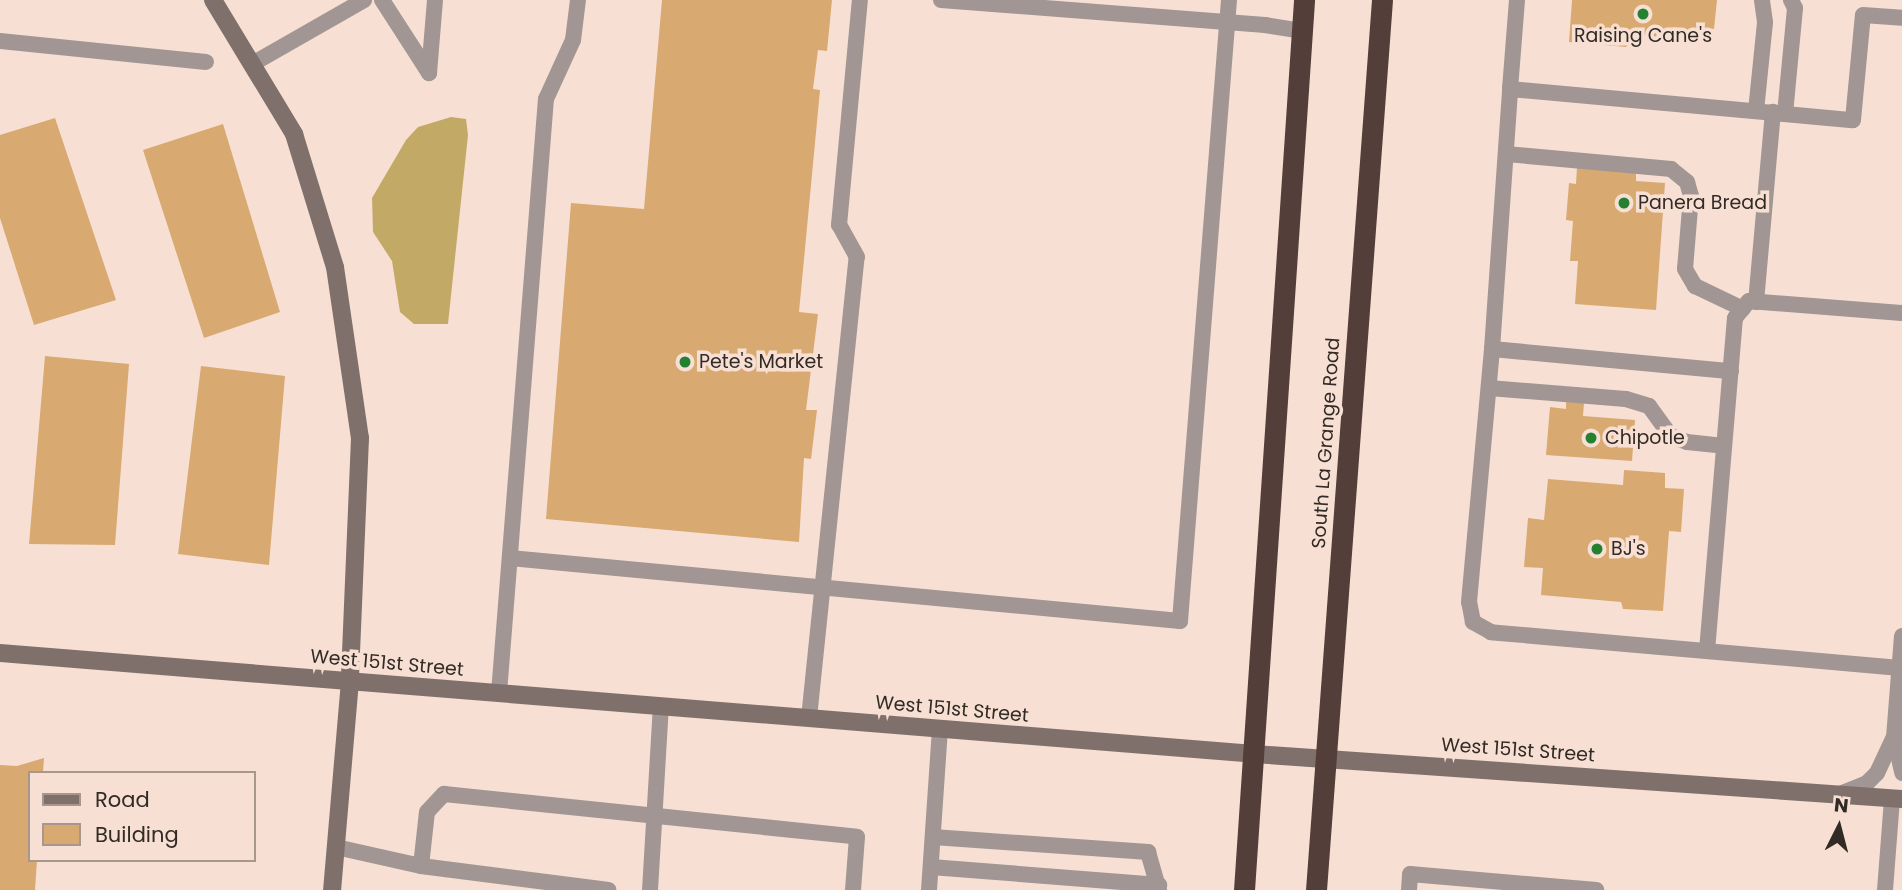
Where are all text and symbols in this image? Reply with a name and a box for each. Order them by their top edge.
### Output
marker: Raising Cane's [1635,6,1651,22]
place label: Raising Cane's [1574,25,1712,47]
place label: Panera Bread [1638,192,1767,214]
marker: Panera Bread [1616,195,1632,211]
street label: South La Grange Road [1307,337,1345,549]
place label: Pete's Market [699,351,823,373]
marker: Pete's Market [677,354,693,370]
place label: Chipotle [1605,427,1685,449]
marker: Chipotle [1583,430,1599,446]
place label: BJ's [1611,538,1646,560]
marker: BJ's [1589,541,1605,557]
street label: West 151st Street [309,645,465,681]
street label: West 151st Street [874,691,1030,727]
street label: West 151st Street [1440,733,1596,767]
legend [28,771,256,862]
text: Road [95,785,150,814]
text: N [1833,791,1850,820]
north arrow [1804,792,1874,862]
text: Building [95,820,179,849]

